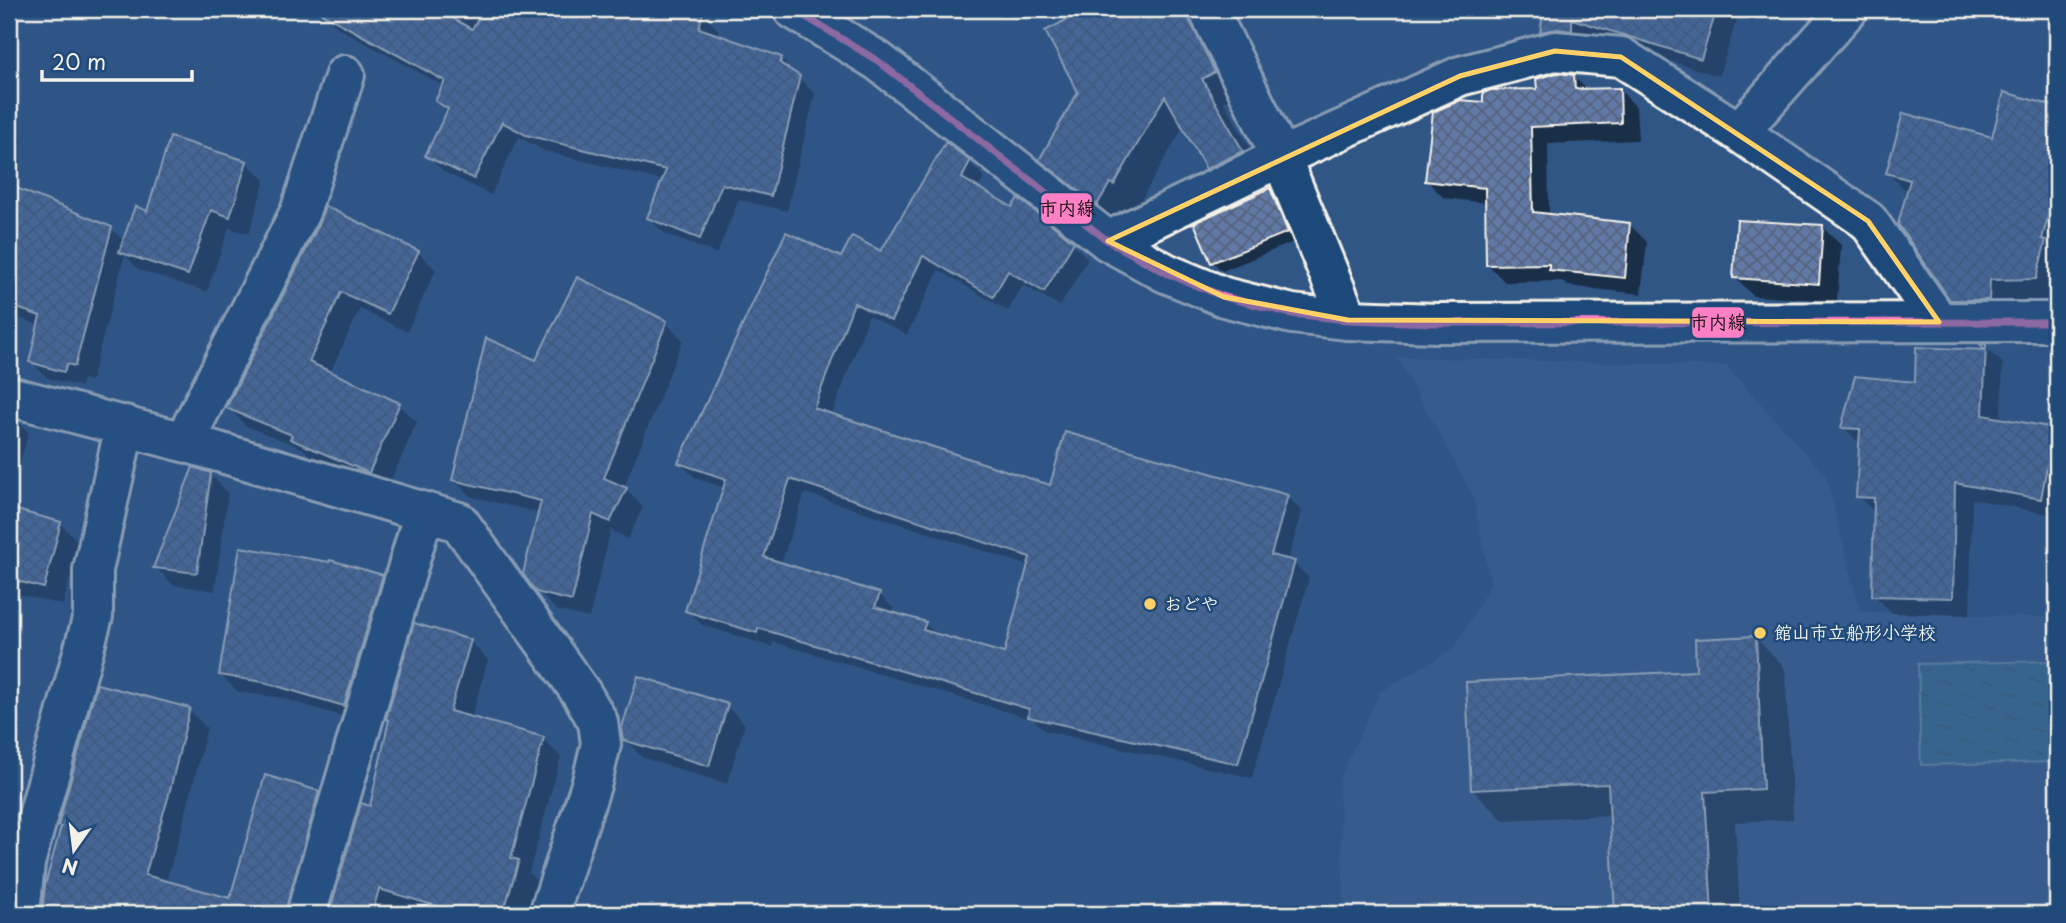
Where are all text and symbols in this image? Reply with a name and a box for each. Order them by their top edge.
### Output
scale bar [42,38,192,82]
text: 20 m [52,45,106,77]
line badge: 市内線 [1040,192,1093,225]
text: 市内線 [1038,193,1096,221]
line badge: 市内線 [1691,306,1745,339]
text: 市内線 [1689,307,1747,335]
place label: おどや [1164,589,1219,616]
marker: おどや [1142,596,1158,612]
place label: 館山市立船形小学校 [1774,618,1936,645]
marker: 館山市立船形小学校 [1752,625,1768,641]
north arrow [38,814,108,884]
text: N [59,852,80,883]

